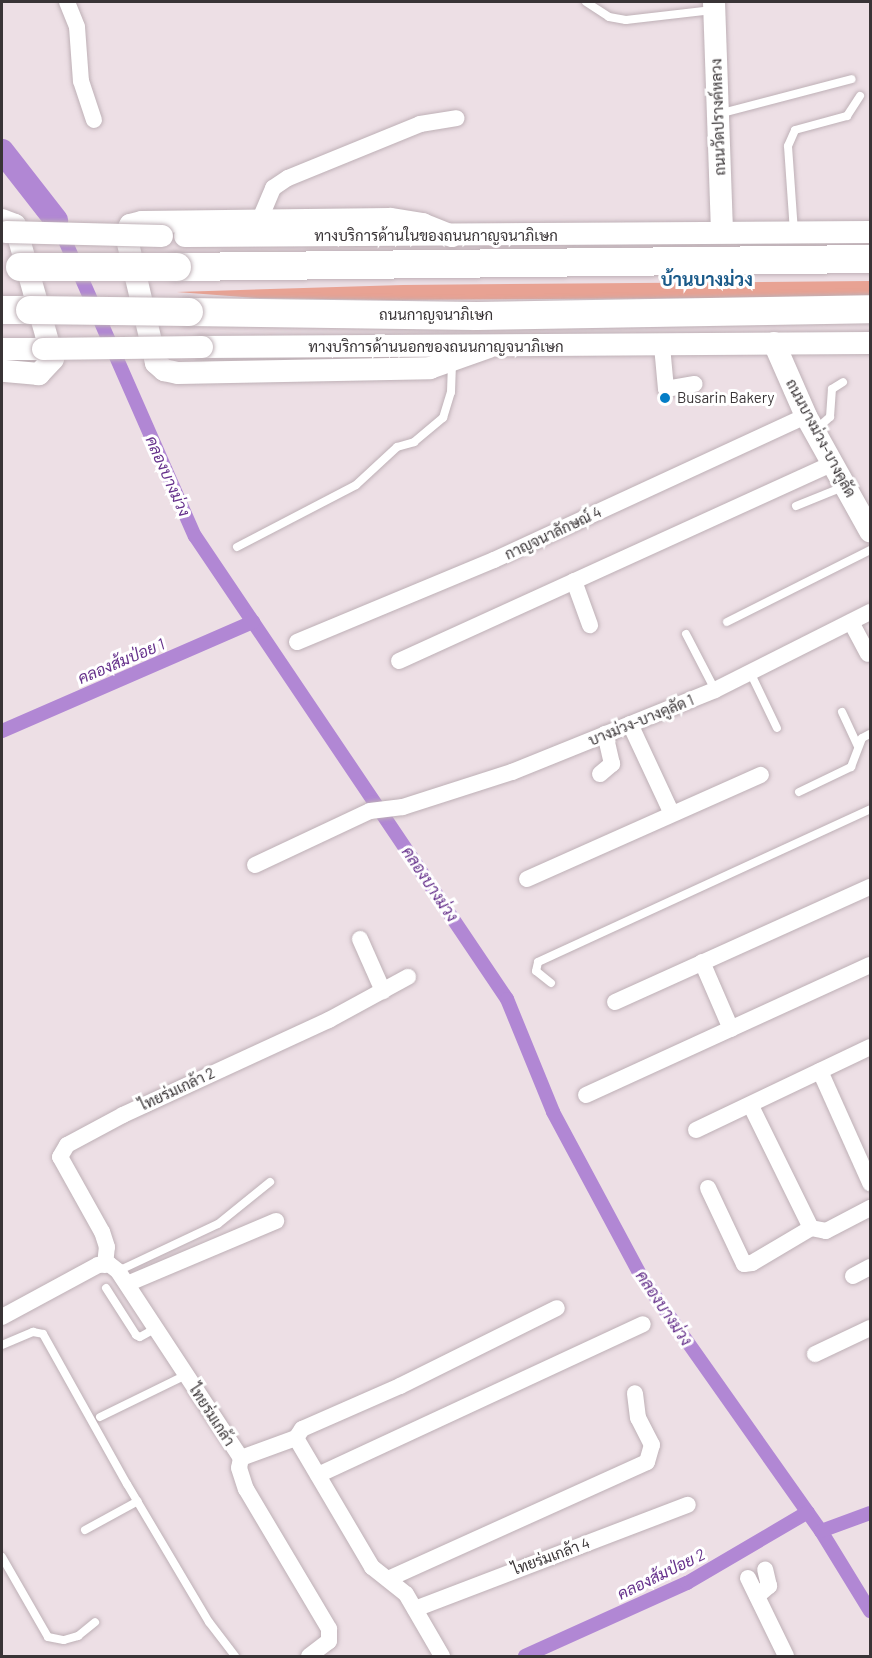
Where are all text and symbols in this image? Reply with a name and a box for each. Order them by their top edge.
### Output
street label: ถนนวัดปรางค์หลวง [707,58,729,176]
street label: ทางบริการด้านในของถนนกาญจนาภิเษก [314,227,558,245]
district label: บ้านบางม่วง [661,268,753,290]
street label: ถนนกาญจนาภิเษก [379,306,493,324]
street label: ทางบริการด้านนอกของถนนกาญจนาภิเษก [308,338,564,356]
street label: ถนนบางม่วง-บางคูลัด [782,376,860,500]
place label: Busarin Bakery [677,389,774,407]
marker: Busarin Bakery [658,391,672,405]
water label: คลองบางม่วง [142,433,194,519]
street label: กาญจนาลักษณ์ 4 [502,503,604,563]
water label: คลองส้มป่อย 1 [75,634,167,688]
street label: บางม่วง-บางคูลัด 1 [586,691,696,749]
water label: คลองบางม่วง [398,843,462,925]
street label: ไทยร่มเกล้า 2 [136,1064,218,1114]
water label: คลองบางม่วง [632,1267,696,1349]
street label: ไทยร่มเกล้า [185,1381,239,1449]
street label: ไทยร่มเกล้า 4 [510,1534,592,1578]
water label: คลองส้มป่อย 2 [614,1545,708,1603]

